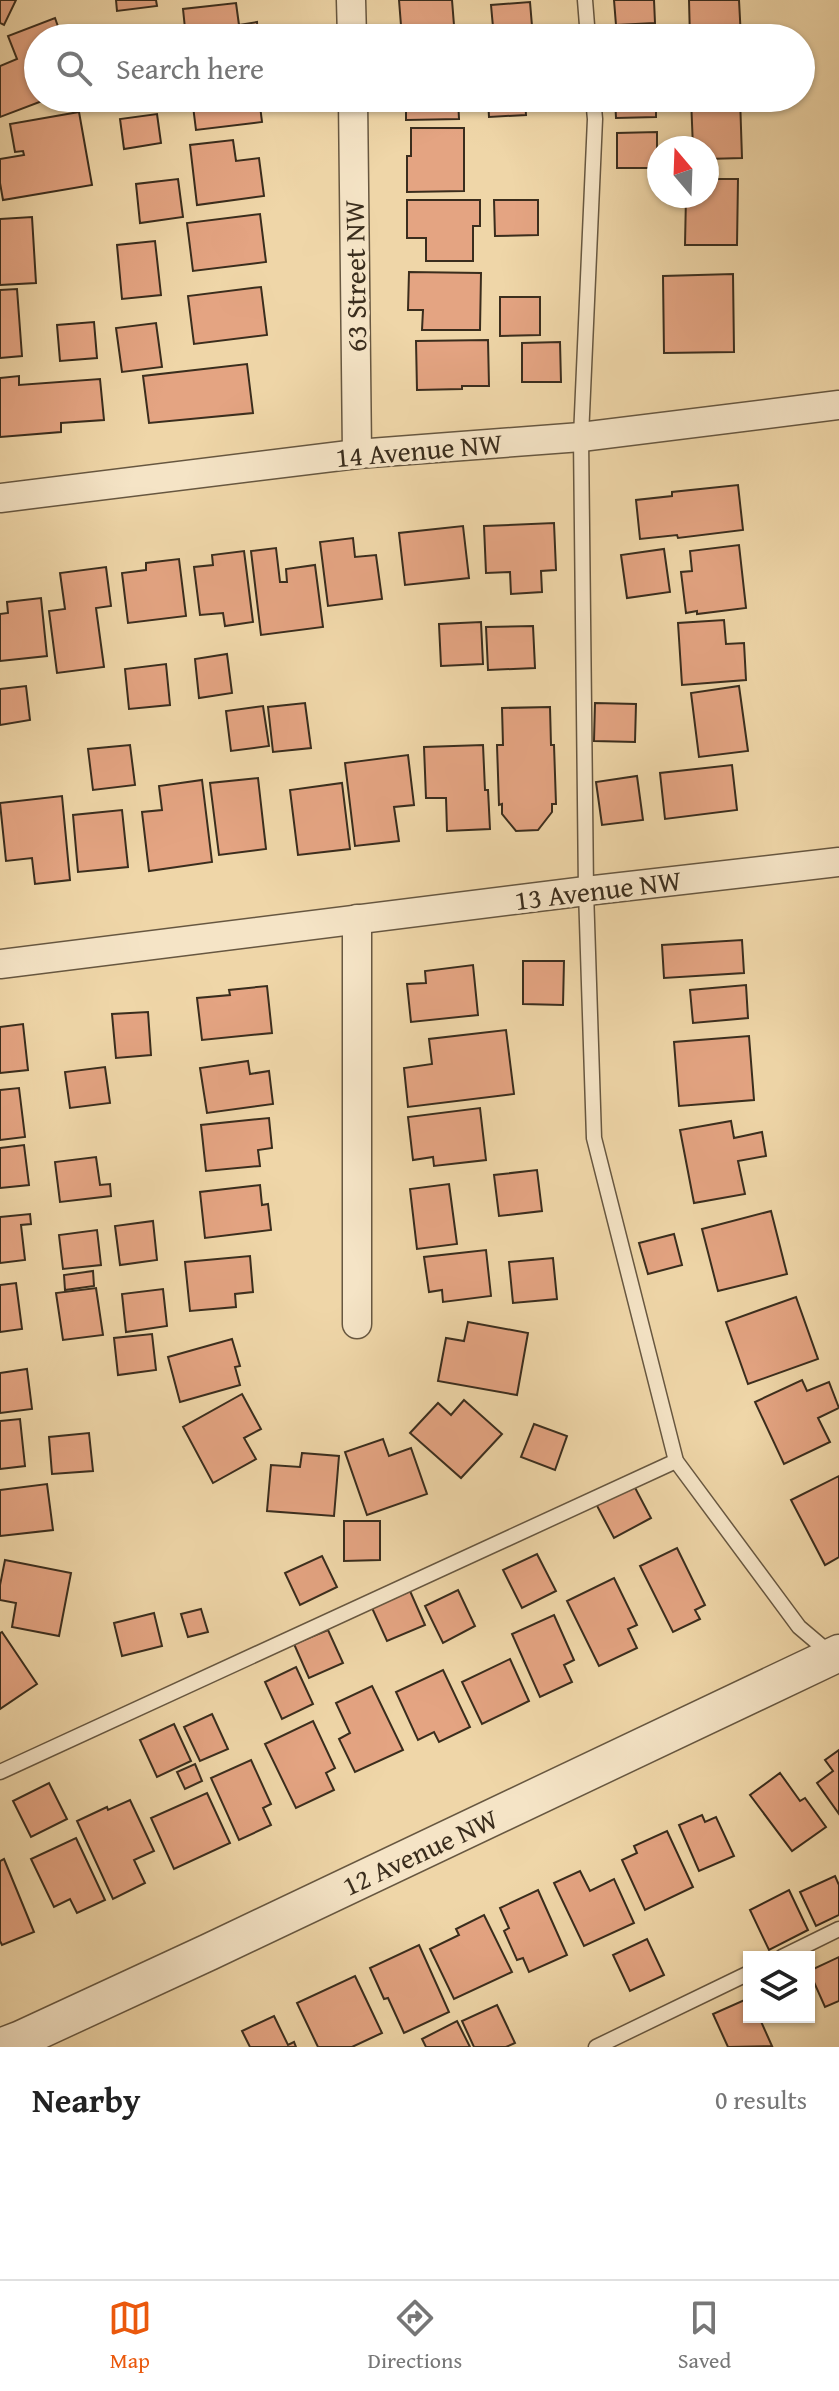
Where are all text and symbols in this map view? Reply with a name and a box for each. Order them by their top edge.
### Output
search box [24,24,815,112]
icon: search [52,46,96,90]
text: Search here [116,46,264,90]
north arrow [647,136,719,208]
street label: 63 Street NW [333,199,376,352]
street label: 14 Avenue NW [334,422,504,477]
street label: 13 Avenue NW [512,859,684,920]
street label: 12 Avenue NW [335,1798,505,1906]
map controls [743,1951,815,2023]
button: layers [743,1951,815,2023]
text: Nearby [32,2075,141,2124]
text: 0 results [715,2080,807,2119]
tab: Map [108,2296,152,2376]
tab: Directions [368,2296,462,2376]
tab: Saved [678,2296,731,2376]

